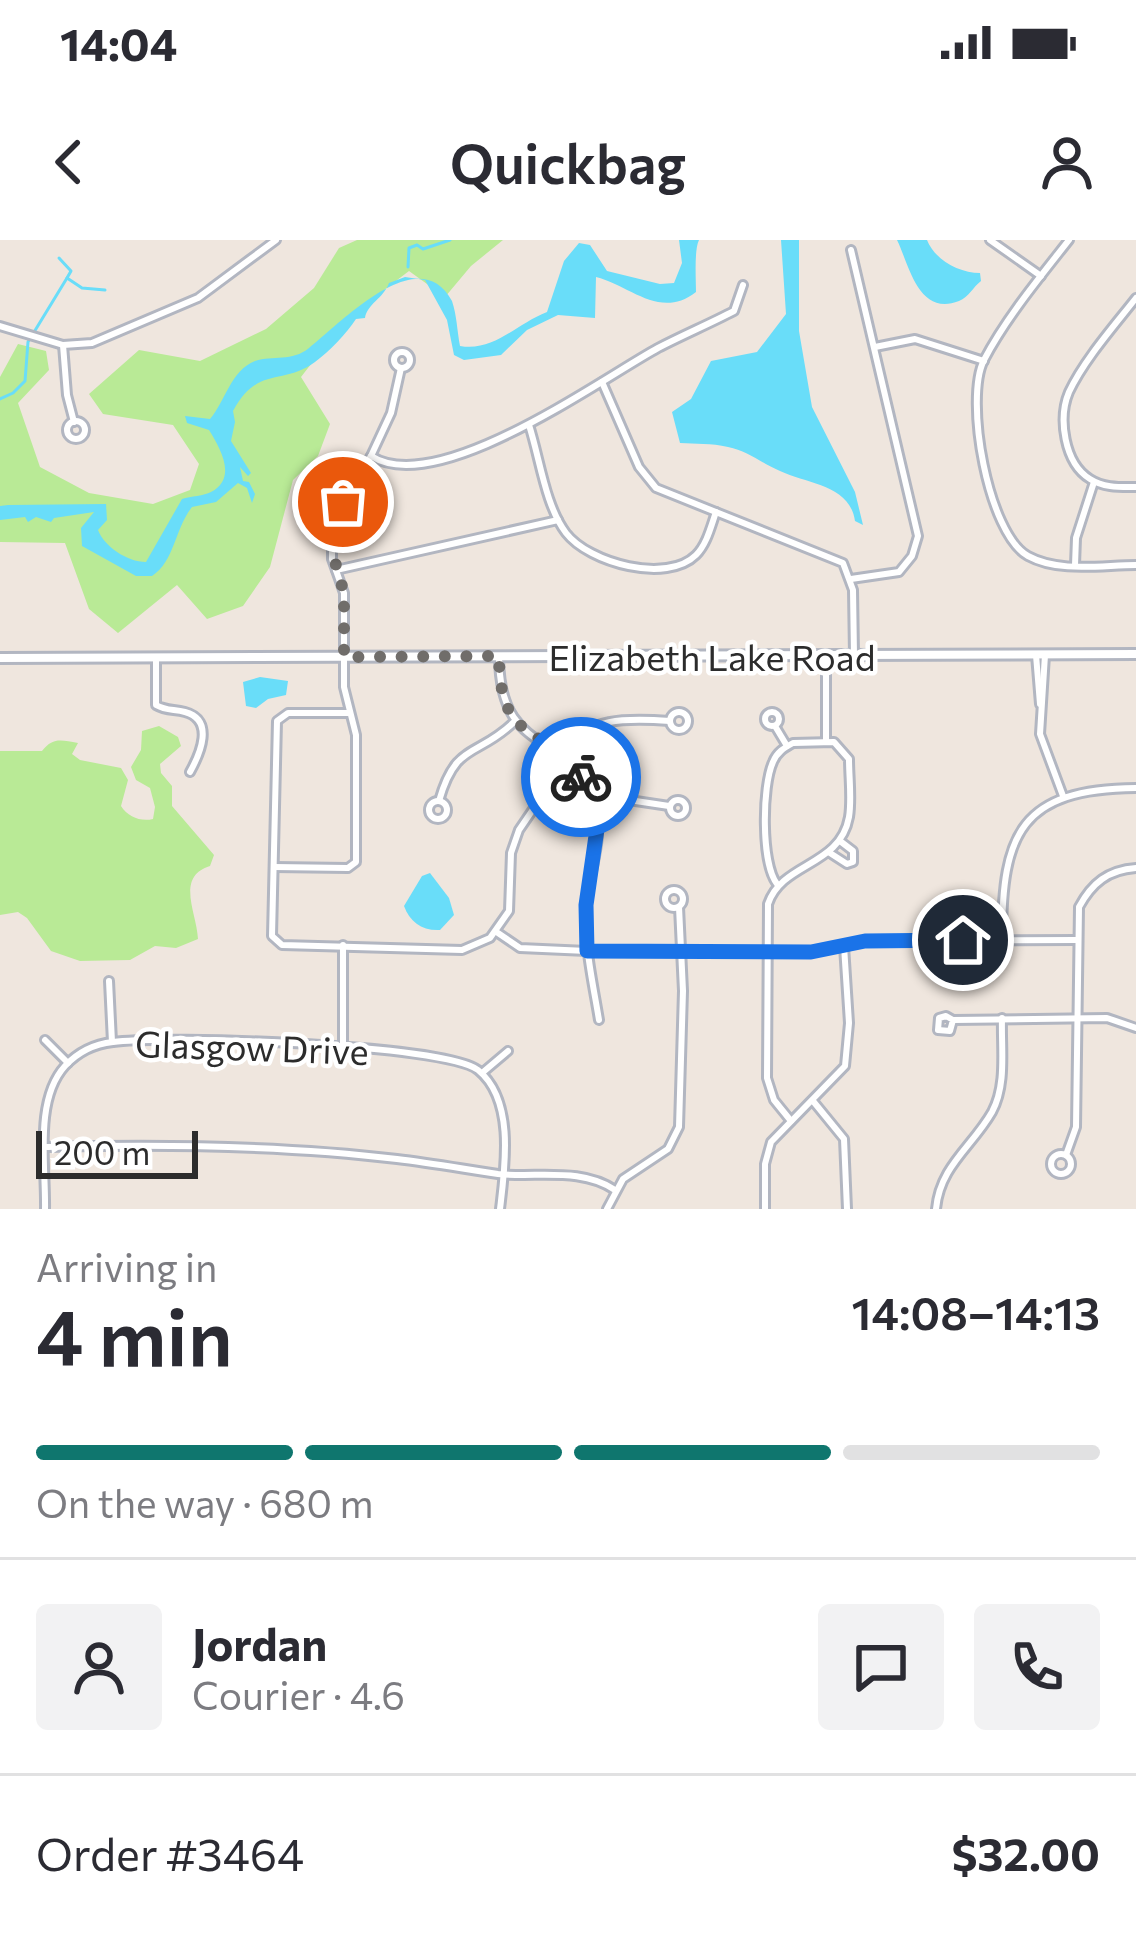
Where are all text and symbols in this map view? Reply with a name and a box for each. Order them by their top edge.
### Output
text: 14:04 [60,15,177,70]
icon: back [36,129,102,195]
text: Quickbag [450,129,686,195]
icon: person [1034,129,1100,195]
pin [292,451,394,553]
icon: bag [310,469,376,535]
street label: Elizabeth Lake Road [549,634,875,678]
courier [521,717,641,837]
icon: bike [548,744,614,810]
pin [912,889,1014,991]
icon: home [930,907,996,973]
street label: Glasgow Drive [135,1020,369,1072]
scale bar [36,1125,198,1178]
text: 200 m [54,1131,150,1172]
text: Arriving in [36,1242,217,1290]
text: 14:08–14:13 [852,1284,1100,1339]
text: 4 min [36,1287,233,1382]
text: On the way · 680 m [36,1478,373,1526]
button: person [36,1604,162,1730]
button: chat [818,1604,944,1730]
button: phone [974,1604,1100,1730]
text: Jordan [192,1615,327,1670]
text: Courier · 4.6 [192,1670,405,1718]
text: Order #3464 [36,1825,304,1880]
text: $32.00 [952,1825,1100,1880]

